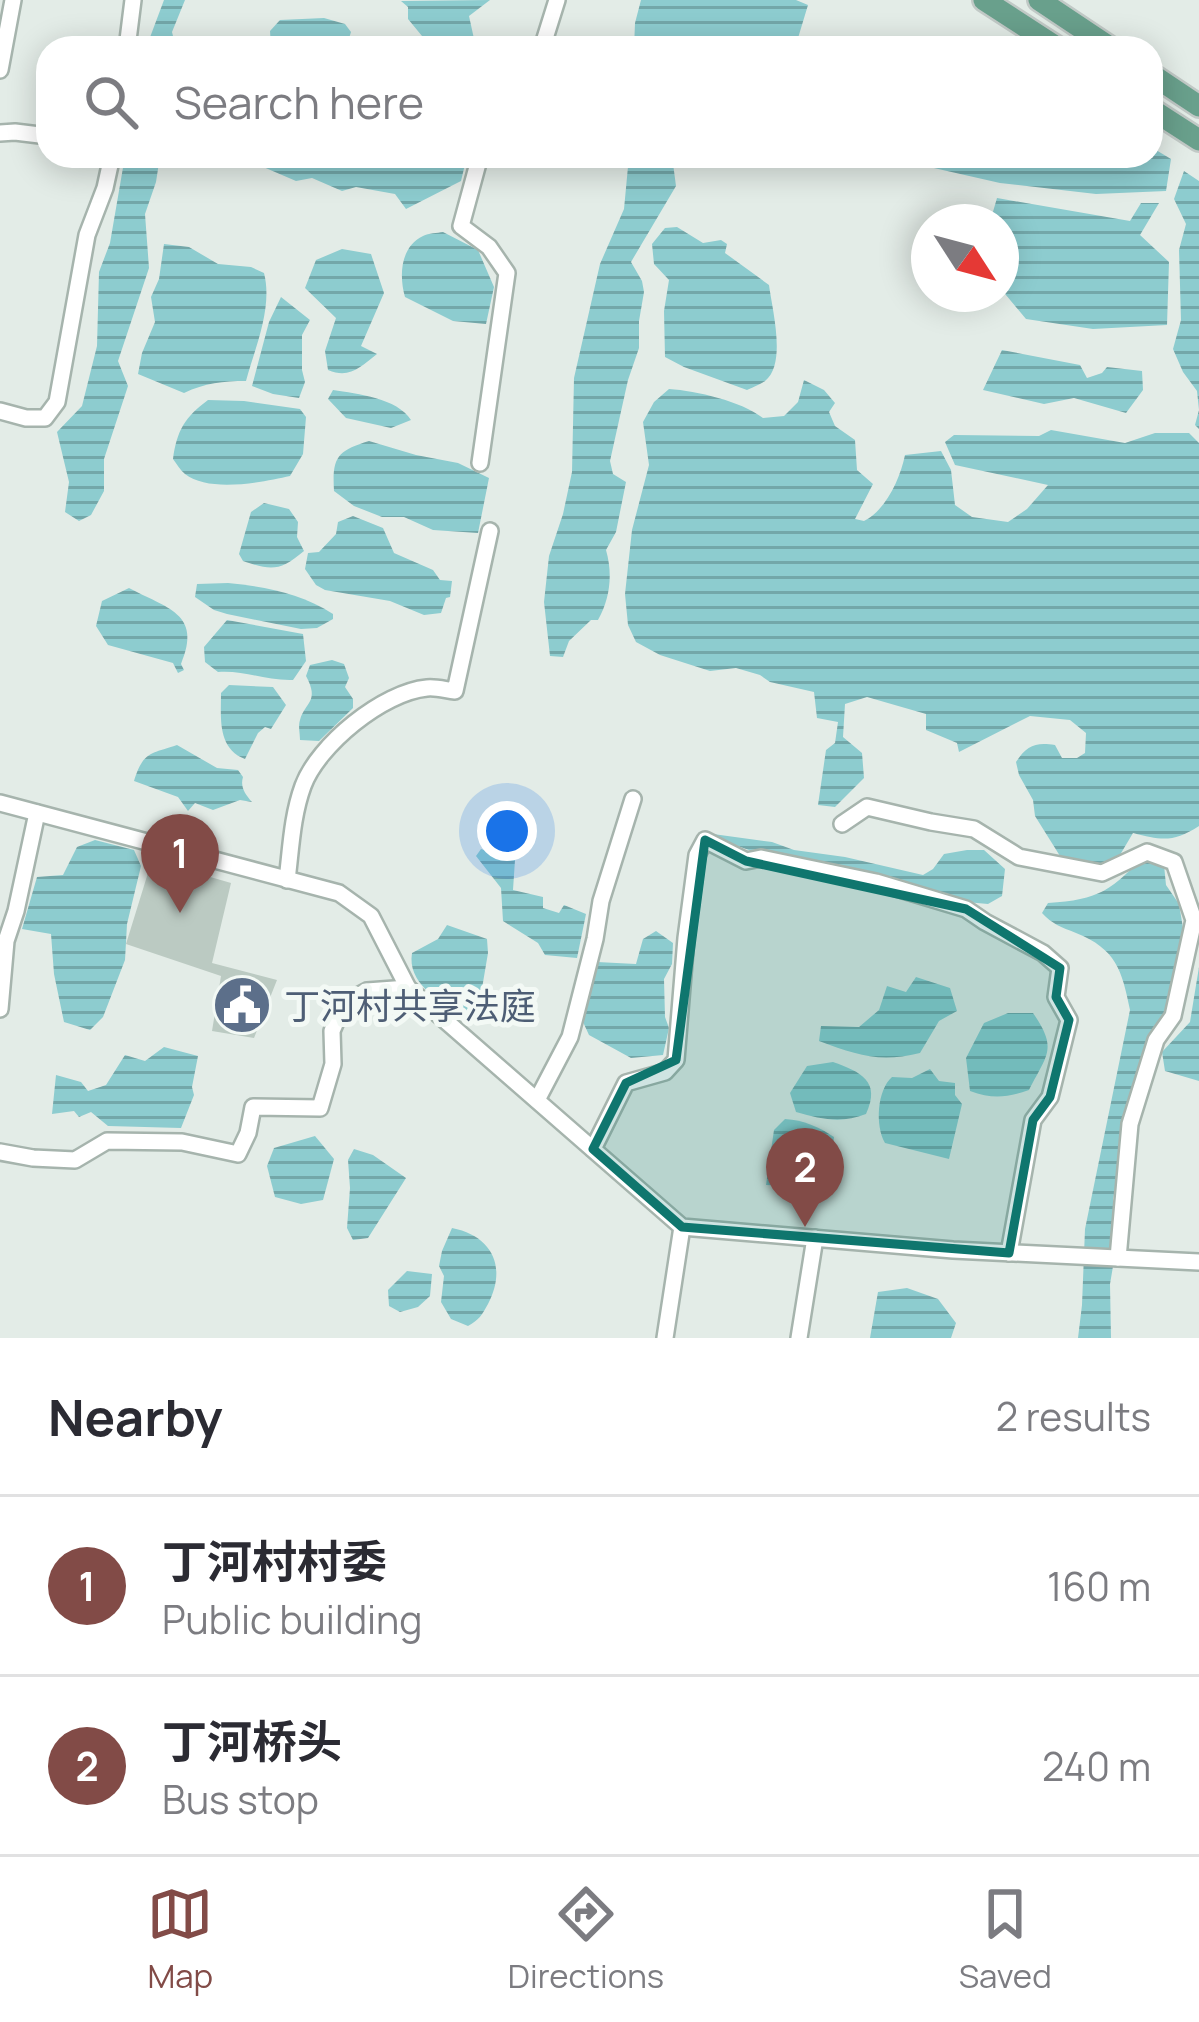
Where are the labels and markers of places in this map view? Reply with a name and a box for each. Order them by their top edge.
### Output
pin: 1 [141,814,219,913]
public building icon: 丁河村共享法庭 [211,974,273,1036]
place label: 丁河村共享法庭 [284,981,536,1030]
pin: 2 [766,1128,844,1227]

